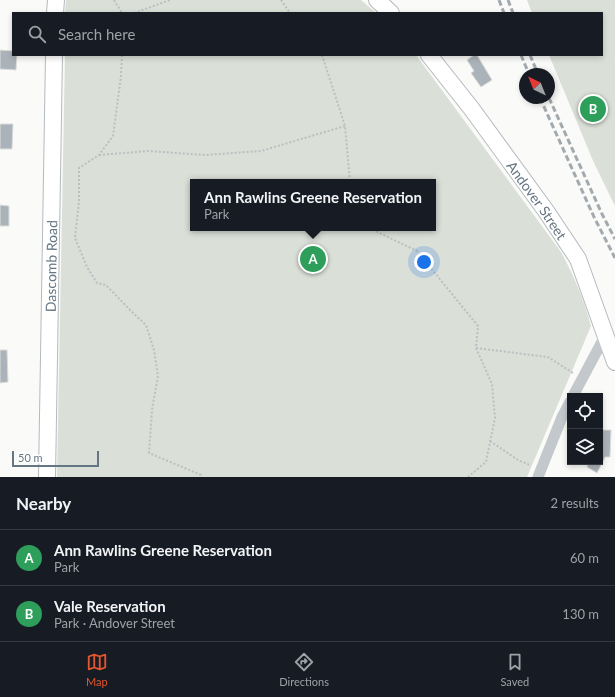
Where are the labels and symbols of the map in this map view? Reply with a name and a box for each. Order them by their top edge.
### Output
north arrow [519,68,555,104]
pin: B [580,94,606,124]
street label: Andover Street [504,157,571,243]
street label: Dascomb Road [41,220,60,312]
pin: A [300,244,326,274]
your location [414,252,434,272]
scale bar [12,449,99,468]

